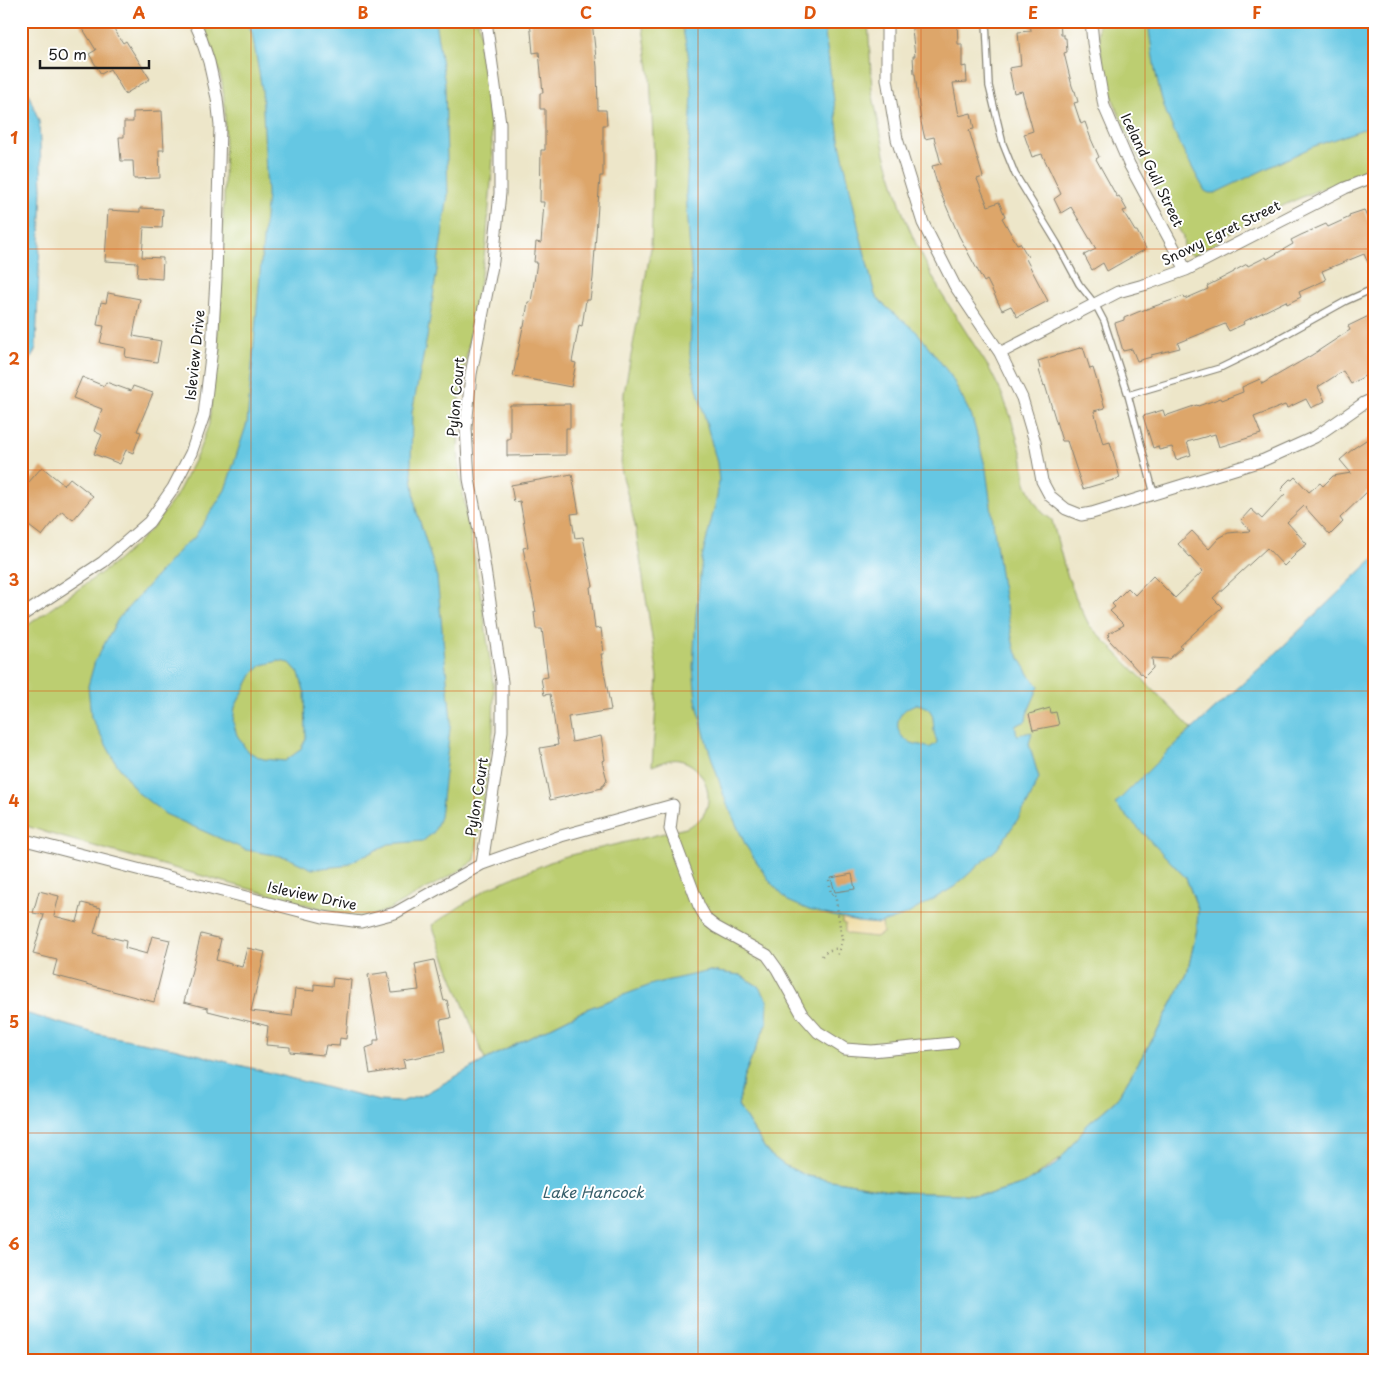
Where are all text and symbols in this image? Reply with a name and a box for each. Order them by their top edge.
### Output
text: A [133,0,146,24]
text: B [358,0,369,24]
text: C [580,0,592,24]
text: D [804,0,816,24]
text: E [1028,0,1038,24]
text: F [1252,0,1262,24]
scale bar [40,38,149,70]
text: 50 m [48,42,87,65]
street label: Iceland Gull Street [1116,109,1189,231]
text: 1 [10,125,18,149]
street label: Snowy Egret Street [1158,194,1284,271]
street label: Isleview Drive [179,309,210,401]
text: 2 [8,346,20,370]
street label: Pylon Court [442,356,469,438]
text: 3 [9,567,19,591]
street label: Pylon Court [460,756,493,838]
text: 4 [9,788,20,812]
street label: Isleview Drive [265,876,359,915]
text: 5 [9,1009,19,1033]
water label: Lake Hancock [542,1180,645,1203]
text: 6 [8,1231,20,1255]

